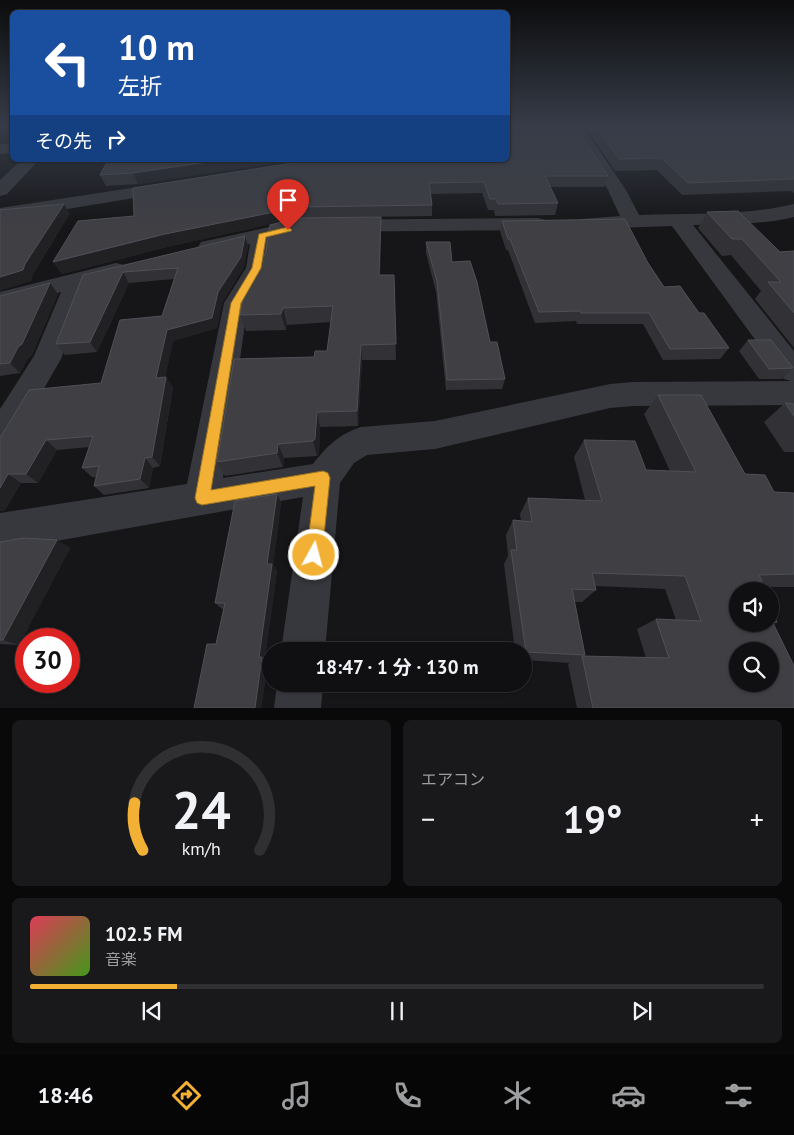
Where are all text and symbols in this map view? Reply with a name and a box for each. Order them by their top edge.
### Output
text: 10 m [118,24,195,70]
icon: left [35,30,100,95]
text: 左折 [118,72,162,100]
icon: right [102,125,130,153]
text: その先 [35,129,92,153]
pin [267,179,309,230]
icon: arrive [274,186,302,214]
position arrow [287,528,339,580]
map controls [729,582,779,692]
button: sound [729,582,779,632]
speed limit sign: 30 [15,628,80,693]
button: search [729,642,779,692]
text: 18:47 · 1 分 · 130 m [315,655,479,679]
text: エアコン [421,769,485,789]
text: 24 [172,776,231,843]
text: 19° [563,794,622,843]
text: − [421,800,435,837]
text: + [750,800,764,837]
text: km/h [182,837,221,860]
text: 102.5 FM [105,922,182,946]
text: 音楽 [105,949,137,969]
icon: previous [138,997,166,1025]
icon: pause [383,997,411,1025]
icon: next [628,997,656,1025]
icon: directions [169,1078,204,1113]
icon: music [279,1078,314,1113]
icon: phone [390,1078,425,1113]
icon: climate [500,1078,535,1113]
icon: car [611,1078,646,1113]
icon: filters [721,1078,756,1113]
text: 18:46 [38,1081,94,1109]

